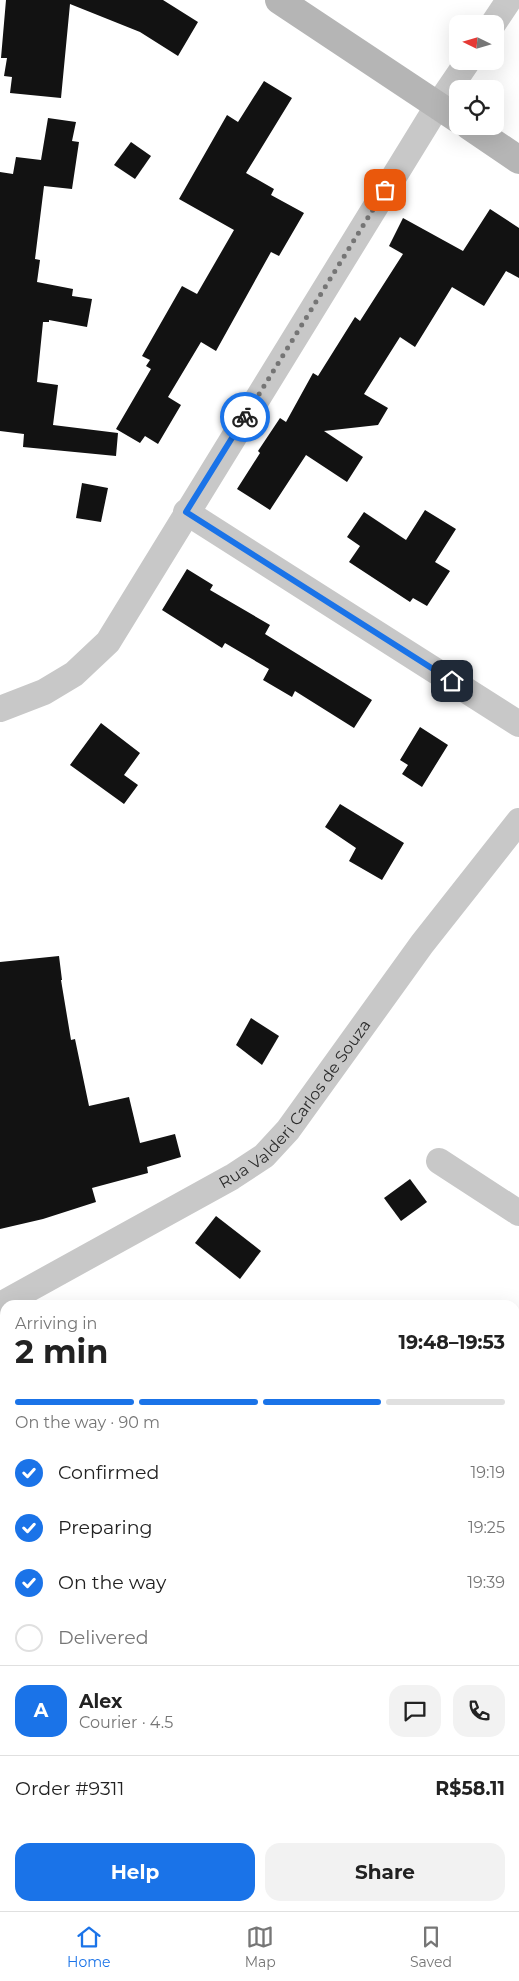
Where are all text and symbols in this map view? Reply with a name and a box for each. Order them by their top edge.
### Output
north arrow [449,15,504,70]
map controls [449,15,504,135]
button: locate [449,80,504,135]
pin [364,169,406,211]
icon: bag [371,176,399,204]
courier [220,392,270,442]
icon: bike [231,403,259,431]
pin [431,660,473,702]
icon: home [438,667,466,695]
street label: Rua Valderi Carlos de Souza [215,1016,374,1192]
text: Arriving in [15,1314,97,1333]
text: 19:48–19:53 [399,1331,505,1354]
text: 2 min [15,1332,108,1371]
text: On the way · 90 m [15,1413,160,1432]
icon: check [15,1459,43,1487]
text: Confirmed [58,1461,159,1484]
text: 19:19 [471,1463,505,1482]
icon: check [15,1514,43,1542]
text: Preparing [58,1516,153,1539]
text: 19:25 [468,1518,505,1537]
icon: check [15,1569,43,1597]
text: On the way [58,1571,166,1594]
text: 19:39 [467,1573,505,1592]
text: Delivered [58,1626,149,1649]
button: chat [389,1685,441,1737]
button: phone [453,1685,505,1737]
text: Alex [79,1690,122,1713]
text: A [34,1699,48,1722]
text: Courier · 4.5 [79,1713,173,1732]
text: Order #9311 [15,1777,124,1800]
text: R$58.11 [435,1777,505,1800]
button: Help [15,1843,255,1901]
button: Share [265,1843,505,1901]
tab: Home [67,1923,111,1971]
tab: Map [245,1923,276,1971]
tab: Saved [410,1923,452,1971]

